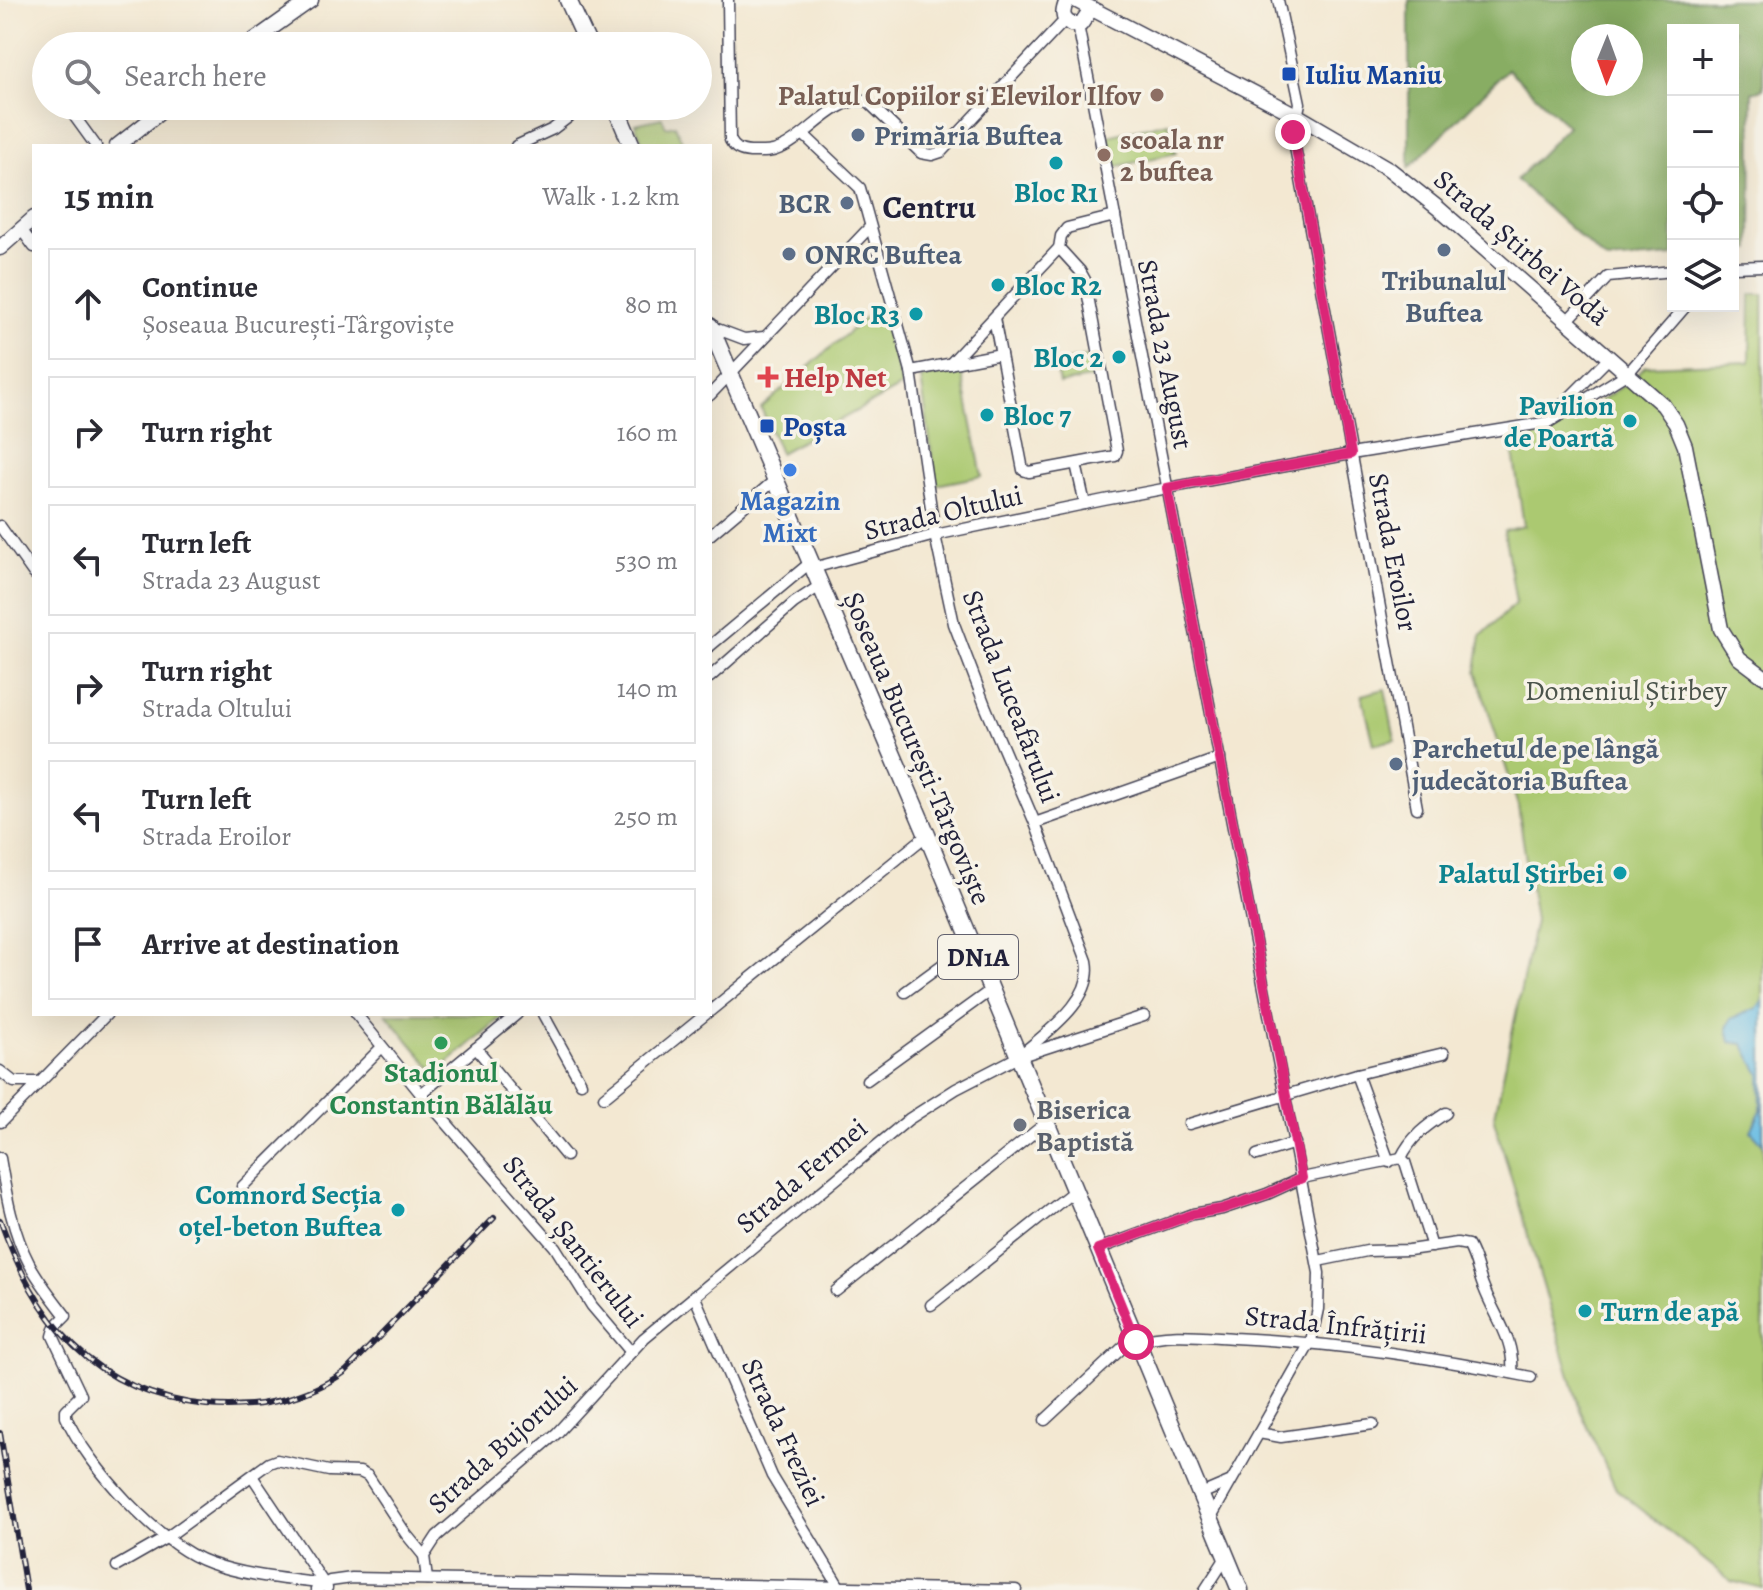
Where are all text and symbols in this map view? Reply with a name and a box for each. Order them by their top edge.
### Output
north arrow [1571,24,1643,96]
map controls [1667,24,1739,312]
button: + [1667,24,1739,96]
search box [32,32,712,120]
icon: search [60,54,104,98]
text: Search here [124,56,267,96]
place label: Iuliu Maniu [1305,56,1443,94]
marker: Iuliu Maniu [1280,65,1298,83]
place label: Palatul Copiilor si Elevilor Ilfov [778,77,1142,115]
marker: Palatul Copiilor si Elevilor Ilfov [1148,86,1166,104]
button: − [1667,96,1739,168]
route end [1275,114,1311,150]
place label: Primăria Buftea [874,117,1063,155]
place label: scoala nr 2 buftea [1120,121,1225,191]
marker: Primăria Buftea [849,126,867,144]
marker: scoala nr 2 buftea [1095,146,1113,164]
marker: Bloc R1 [1047,154,1065,172]
street label: Strada Știrbei Vodă [1425,161,1617,335]
button: locate [1667,168,1739,240]
text: 15 min [64,173,154,220]
place label: Bloc R1 [1014,174,1098,212]
text: Walk · 1.2 km [542,179,680,214]
place label: BCR [778,185,831,223]
district label: Centru [882,185,976,229]
marker: BCR [838,194,856,212]
place label: ONRC Buftea [805,236,963,274]
button: layers [1667,240,1739,312]
marker: Tribunalul Buftea [1435,241,1453,259]
marker: ONRC Buftea [780,245,798,263]
street label: Strada 23 August [1128,256,1202,452]
place label: Tribunalul Buftea [1382,262,1507,332]
text: Continue [142,267,258,307]
place label: Bloc R2 [1014,267,1102,305]
marker: Bloc R2 [989,276,1007,294]
icon: ahead [66,282,110,326]
text: 80 m [625,287,678,322]
place label: Bloc R3 [814,296,900,334]
marker: Bloc R3 [907,305,925,323]
text: Șoseaua București-Târgoviște [142,307,454,342]
place label: Bloc 2 [1033,339,1103,377]
marker: Bloc 2 [1110,348,1128,366]
place label: Help Net [784,359,887,397]
marker: Help Net [759,368,777,386]
place label: Pavilion de Poartă [1504,387,1615,457]
place label: Bloc 7 [1003,397,1071,435]
marker: Bloc 7 [978,406,996,424]
place label: Poșta [783,408,847,446]
icon: right [66,410,110,454]
text: Turn right [142,412,272,452]
marker: Pavilion de Poartă [1621,412,1639,430]
text: 160 m [616,415,678,450]
marker: Poșta [758,417,776,435]
marker: Magazin Mixt [781,461,799,479]
street label: Strada Eroilor [1359,470,1427,635]
street label: Strada Oltului [860,476,1026,550]
place label: Magazin Mixt [739,482,841,552]
text: Turn left [142,523,251,563]
icon: left [66,538,110,582]
text: 530 m [615,543,678,578]
text: Strada 23 August [142,563,321,598]
street label: Strada Luceafărului [953,584,1069,808]
street label: Șoseaua București-Târgoviște [834,586,1000,911]
text: Turn right [142,651,272,691]
icon: right [66,666,110,710]
text: 140 m [617,671,678,706]
park label: Domeniul Știrbey [1525,672,1728,710]
text: Strada Oltului [142,691,292,726]
place label: Parchetul de pe lângă judecătoria Buftea [1412,730,1659,800]
marker: Parchetul de pe lângă judecătoria Buftea [1387,755,1405,773]
text: Turn left [142,779,251,819]
icon: left [66,794,110,838]
text: 250 m [614,799,678,834]
text: Strada Eroilor [142,819,291,854]
place label: Palatul Știrbei [1438,855,1604,893]
marker: Palatul Știrbei [1611,864,1629,882]
icon: arrive [66,922,110,966]
text: Arrive at destination [142,924,399,964]
road number: DN1A [938,935,1018,979]
marker: Stadionul Constantin Bălălău [432,1034,450,1052]
place label: Stadionul Constantin Bălălău [330,1054,553,1124]
place label: Biserica Baptistă [1036,1091,1134,1161]
street label: Strada Fermei [728,1109,876,1242]
marker: Biserica Baptistă [1011,1116,1029,1134]
street label: Strada Șantierului [494,1147,653,1336]
place label: Comnord Secția oțel-beton Buftea [178,1176,382,1246]
marker: Comnord Secția oțel-beton Buftea [389,1201,407,1219]
place label: Turn de apă [1601,1293,1739,1331]
street label: Strada Înfrățirii [1243,1297,1429,1353]
marker: Turn de apă [1576,1302,1594,1320]
route start [1118,1324,1154,1360]
street label: Strada Freziei [732,1352,834,1513]
street label: Strada Bujorului [419,1367,586,1522]

